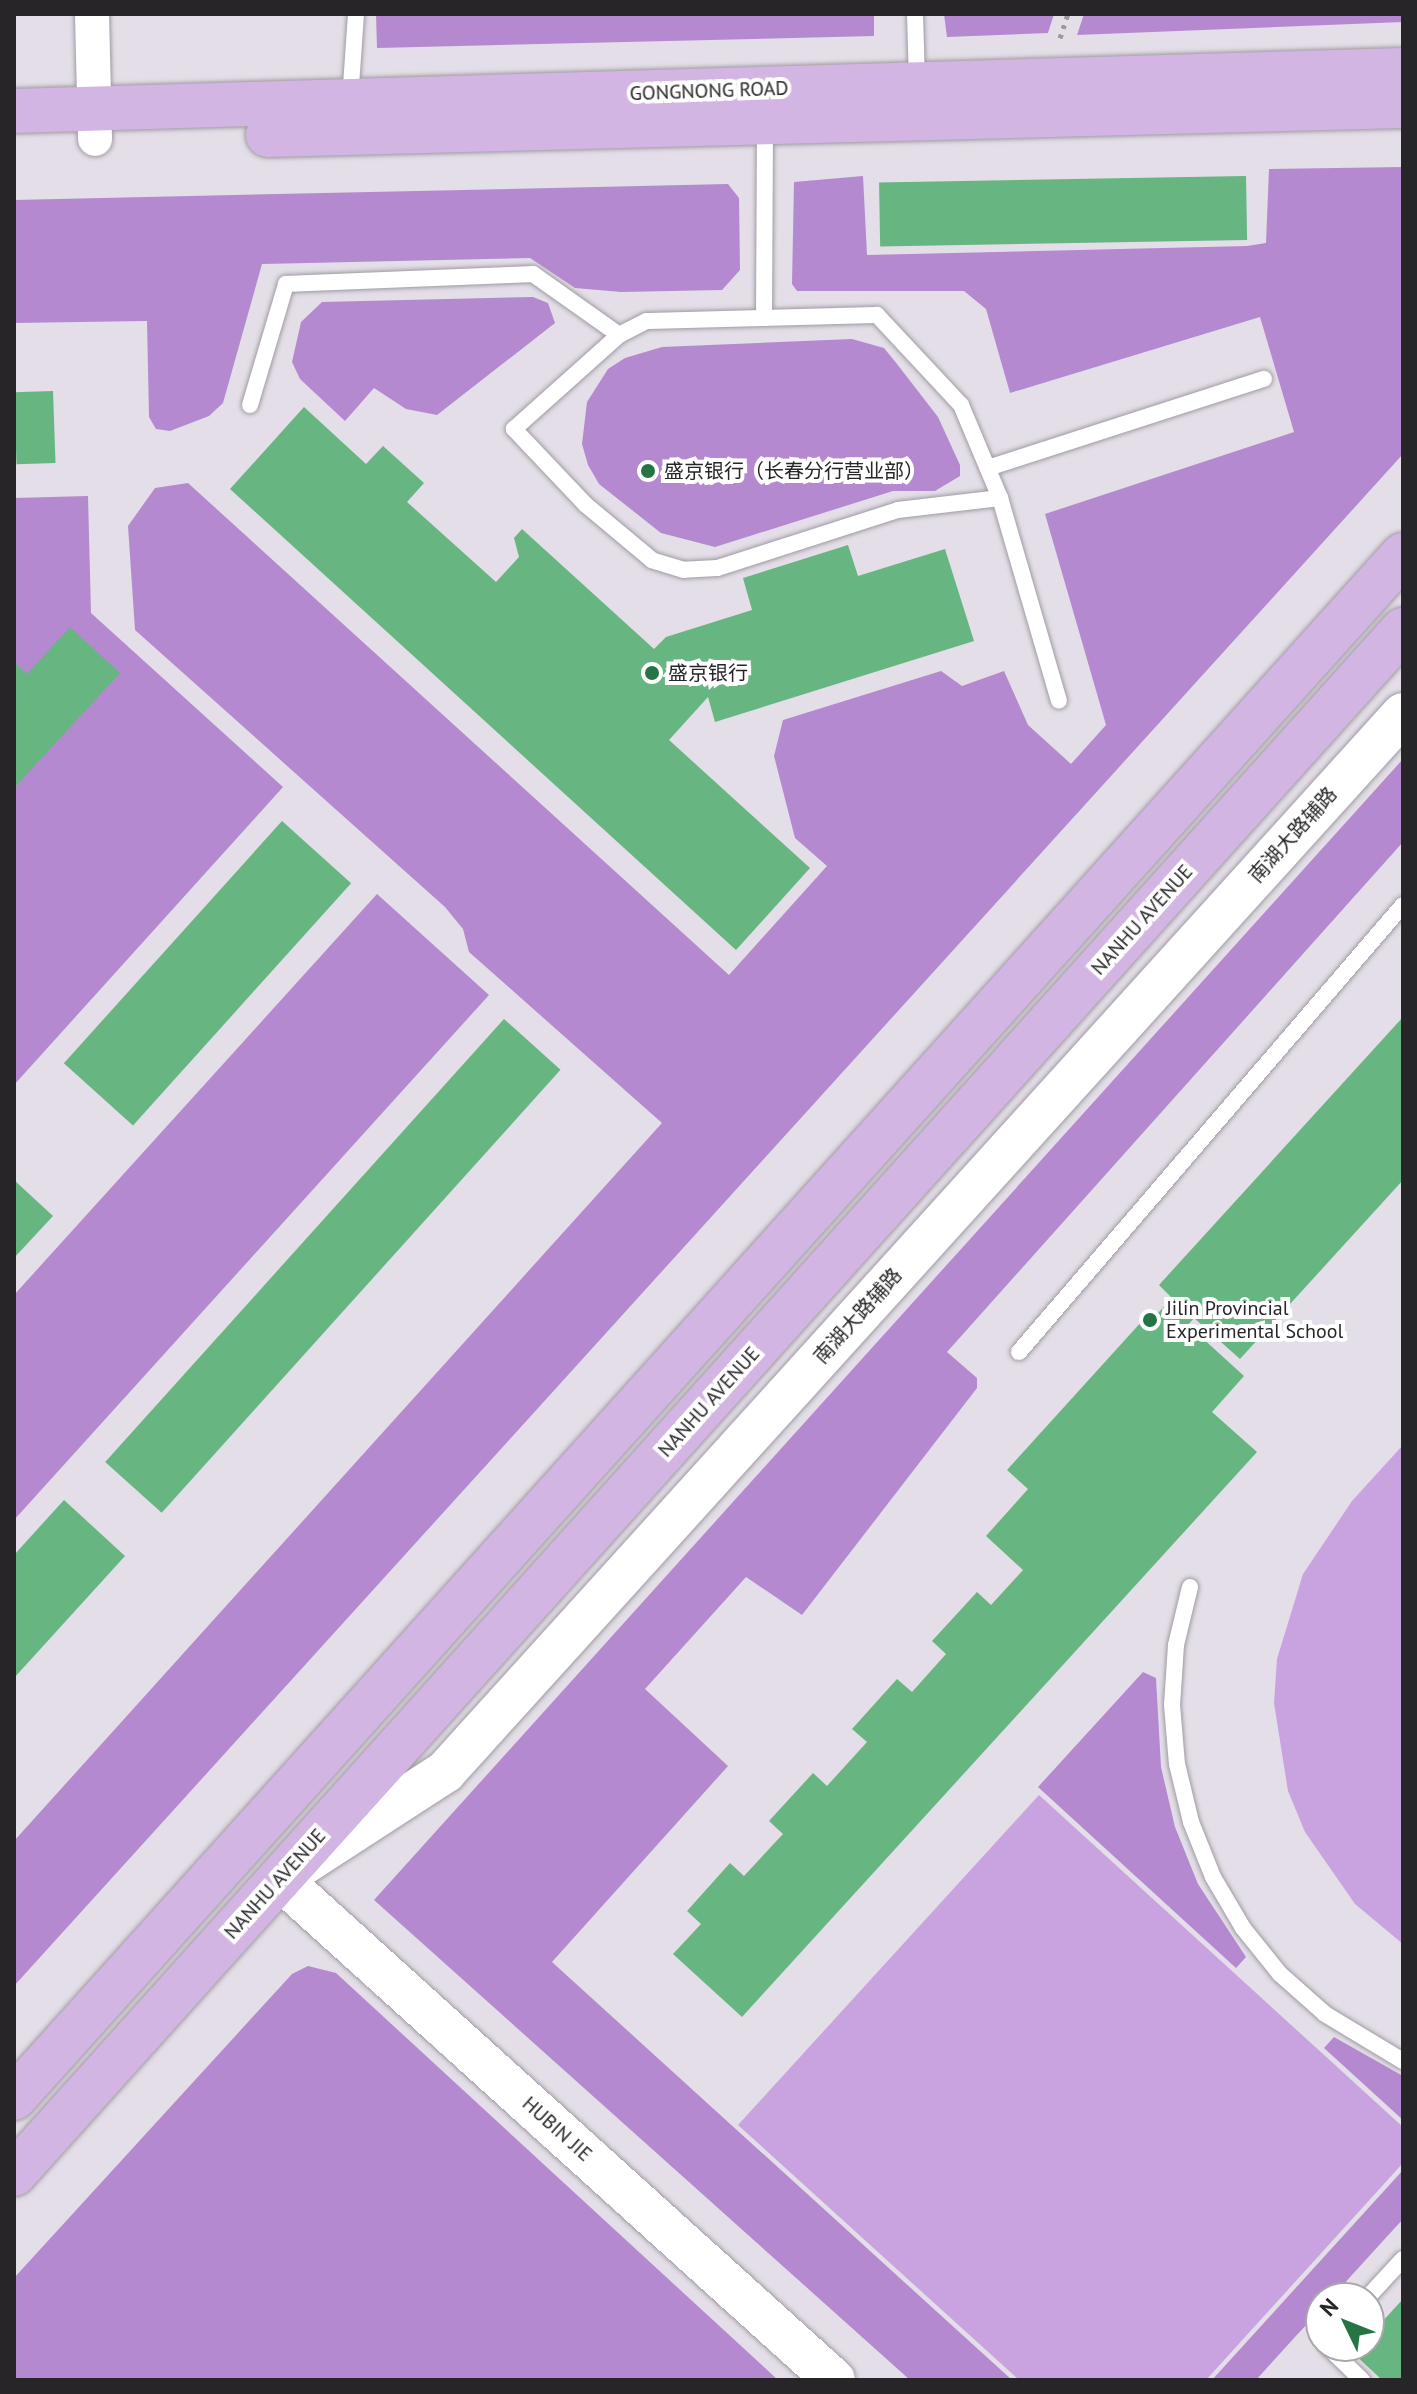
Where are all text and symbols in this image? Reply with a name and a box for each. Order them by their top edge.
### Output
street label: GONGNONG ROAD [629,76,789,106]
place label: 盛京银行（长春分行营业部） [664,459,924,483]
marker: 盛京银行（长春分行营业部） [639,462,657,480]
place label: 盛京银行 [668,661,748,685]
marker: 盛京银行 [643,664,661,682]
street label: 南湖大路辅路 [1244,782,1342,888]
street label: NANHU AVENUE [1086,860,1198,980]
street label: 南湖大路辅路 [809,1263,907,1369]
place label: Jilin Provincial Experimental School [1166,1296,1343,1343]
marker: Jilin Provincial Experimental School [1141,1311,1159,1329]
street label: NANHU AVENUE [653,1342,765,1462]
street label: NANHU AVENUE [219,1824,331,1944]
street label: HUBIN JIE [517,2092,597,2166]
north arrow [1305,2282,1385,2362]
text: N [1314,2292,1344,2322]

